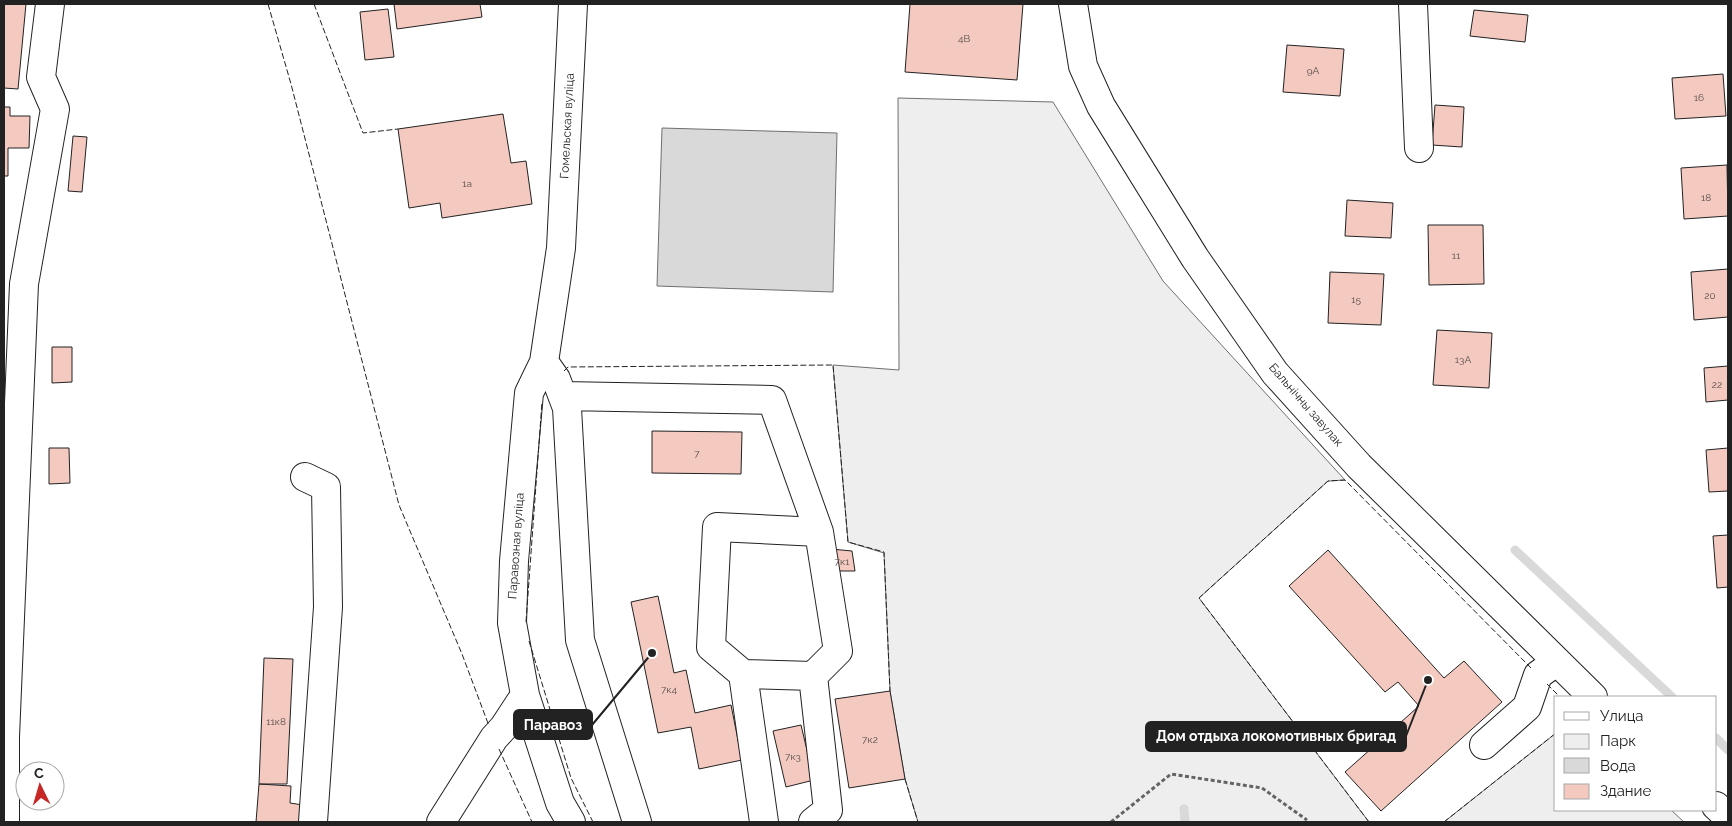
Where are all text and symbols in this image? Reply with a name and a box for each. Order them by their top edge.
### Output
house number: 4В [958,33,970,44]
house number: 9А [1307,65,1320,76]
street label: Гомельская вуліца [557,73,577,179]
house number: 16 [1694,92,1704,103]
house number: 1а [462,178,472,189]
house number: 18 [1701,192,1711,203]
house number: 11 [1452,250,1461,261]
house number: 20 [1704,290,1716,301]
house number: 15 [1351,294,1361,305]
house number: 13А [1455,354,1471,365]
street label: Бальнічны завулак [1266,361,1346,449]
house number: 22 [1712,379,1722,390]
house number: 7 [694,448,700,459]
street label: Паравозная вуліца [505,492,527,600]
house number: 7к1 [835,556,850,567]
house number: 7к4 [661,684,678,695]
legend [1554,696,1717,811]
text: Улица [1600,707,1644,725]
callout: Паравоз [514,710,592,739]
house number: 11к8 [266,716,286,727]
text: Паравоз [524,717,582,733]
callout: Дом отдыха локомотивных бригад [1146,722,1406,751]
text: Дом отдыха локомотивных бригад [1156,728,1396,744]
text: Парк [1600,732,1636,750]
house number: 7к2 [862,734,878,745]
house number: 7к3 [785,751,801,762]
text: Вода [1600,757,1636,775]
north arrow [15,761,65,811]
text: С [33,765,45,781]
text: Здание [1600,782,1652,800]

